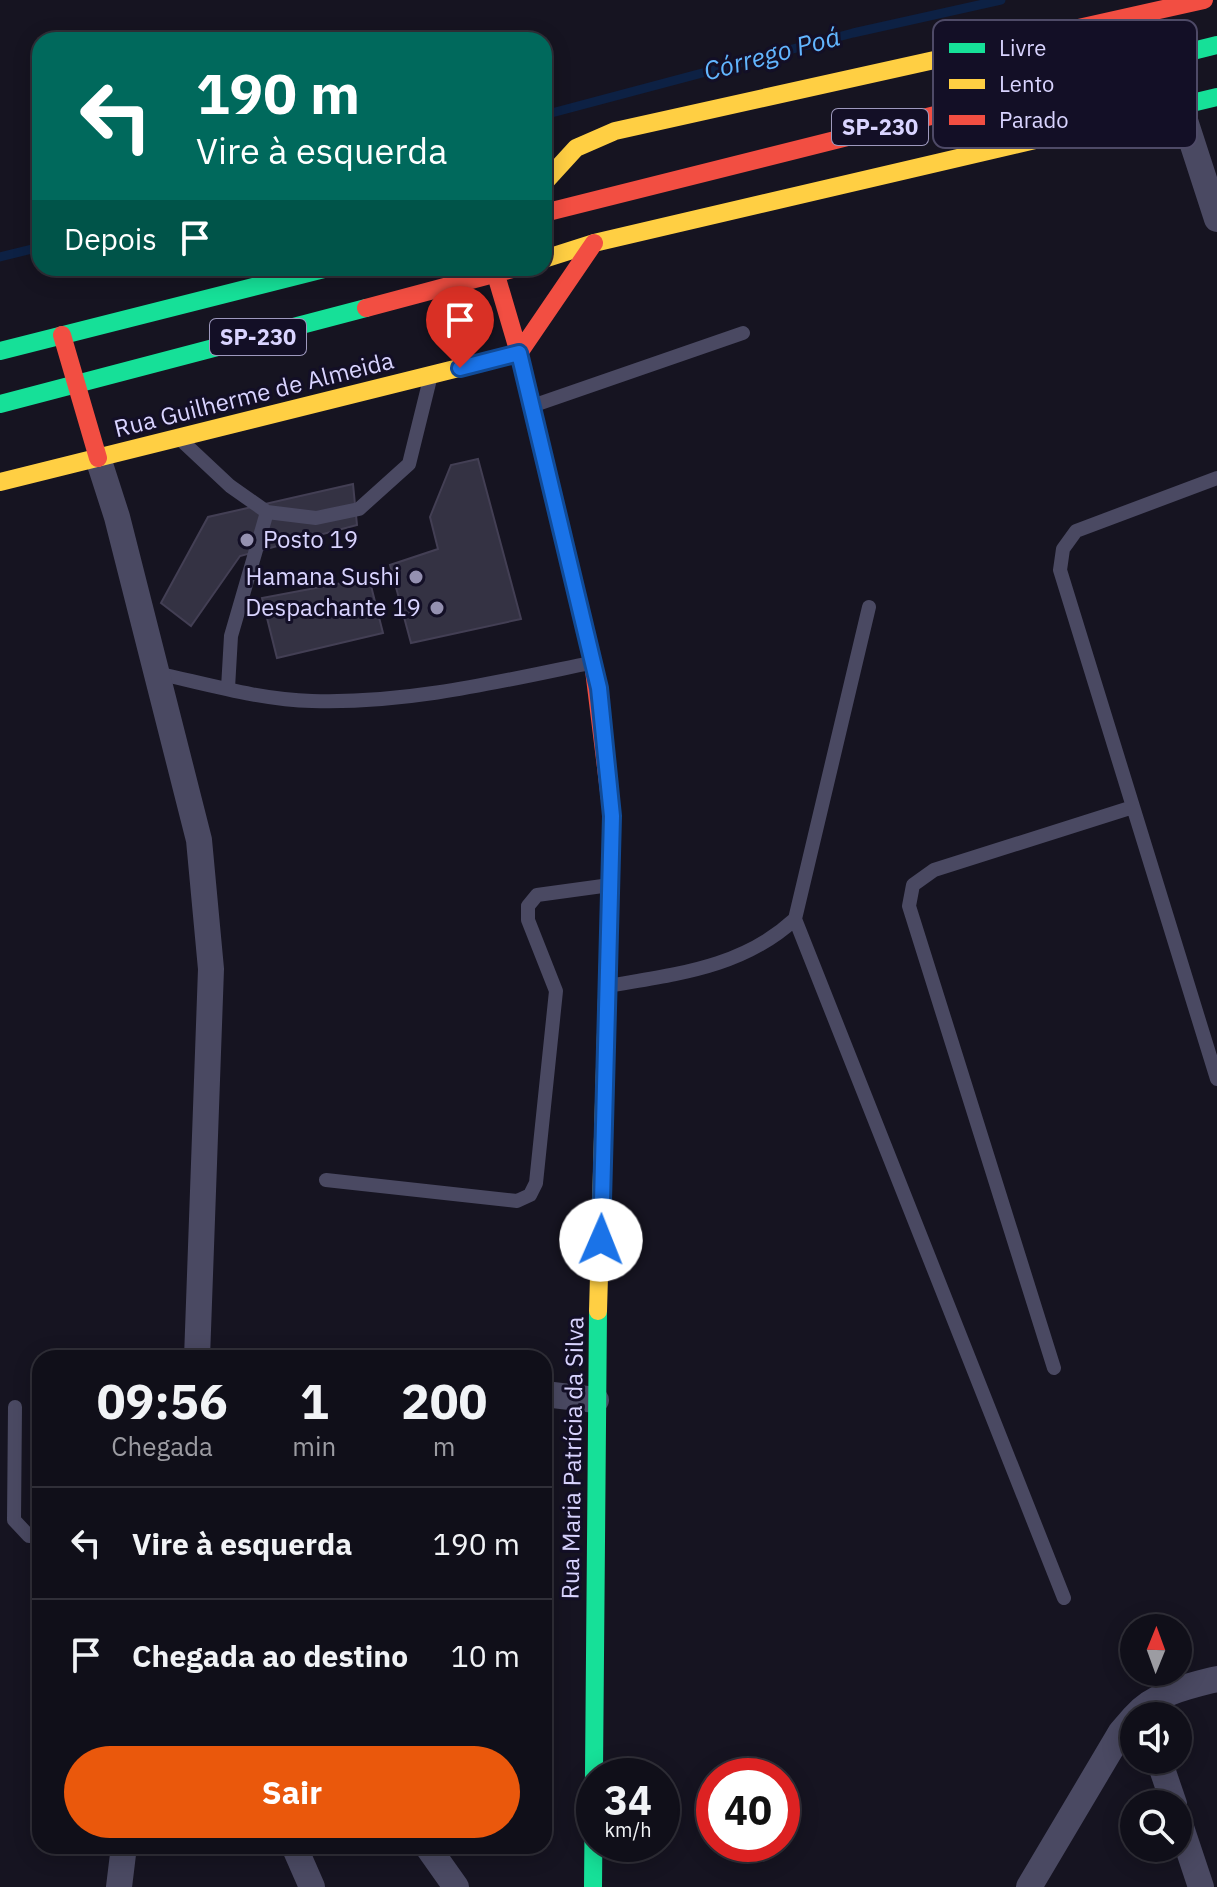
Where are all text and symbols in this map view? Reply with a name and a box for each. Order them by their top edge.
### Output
water label: Córrego Poá [700,18,844,88]
legend [933,20,1197,148]
text: Livre [999,33,1046,62]
text: 190 m [196,57,360,129]
icon: left [64,64,168,168]
text: Lento [999,69,1054,98]
text: Parado [999,105,1069,134]
road number: SP-230 [832,109,928,145]
text: Vire à esquerda [196,127,447,174]
icon: arrive [173,216,217,260]
text: Depois [64,219,157,258]
pin [426,286,494,368]
icon: arrive [438,298,482,342]
road number: SP-230 [210,319,306,355]
street label: Rua Guilherme de Almeida [111,344,397,444]
place label: Posto 19 [263,523,358,555]
marker: Posto 19 [238,531,256,549]
place label: Hamana Sushi [245,560,400,592]
marker: Hamana Sushi [407,568,425,586]
place label: Despachante 19 [245,591,421,623]
marker: Despachante 19 [428,599,446,617]
position arrow [559,1198,643,1282]
street label: Rua Maria Patrícia da Silva [554,1316,590,1600]
text: 09:56 [97,1370,228,1432]
text: 1 [300,1370,329,1432]
text: 200 [401,1370,487,1432]
text: Chegada [111,1429,213,1463]
text: min [292,1429,336,1463]
text: m [433,1429,455,1463]
icon: left [64,1521,108,1565]
text: Vire à esquerda [132,1524,352,1563]
text: 190 m [433,1524,520,1563]
north arrow [1120,1614,1192,1686]
map controls [1120,1614,1192,1862]
icon: arrive [64,1633,108,1677]
text: Chegada ao destino [132,1636,408,1675]
text: 10 m [451,1636,520,1675]
button: sound [1120,1702,1192,1774]
button: Sair [64,1746,520,1838]
speed limit sign: 40 [696,1758,800,1862]
text: 34 [604,1774,652,1826]
button: search [1120,1790,1192,1862]
text: km/h [604,1816,652,1843]

